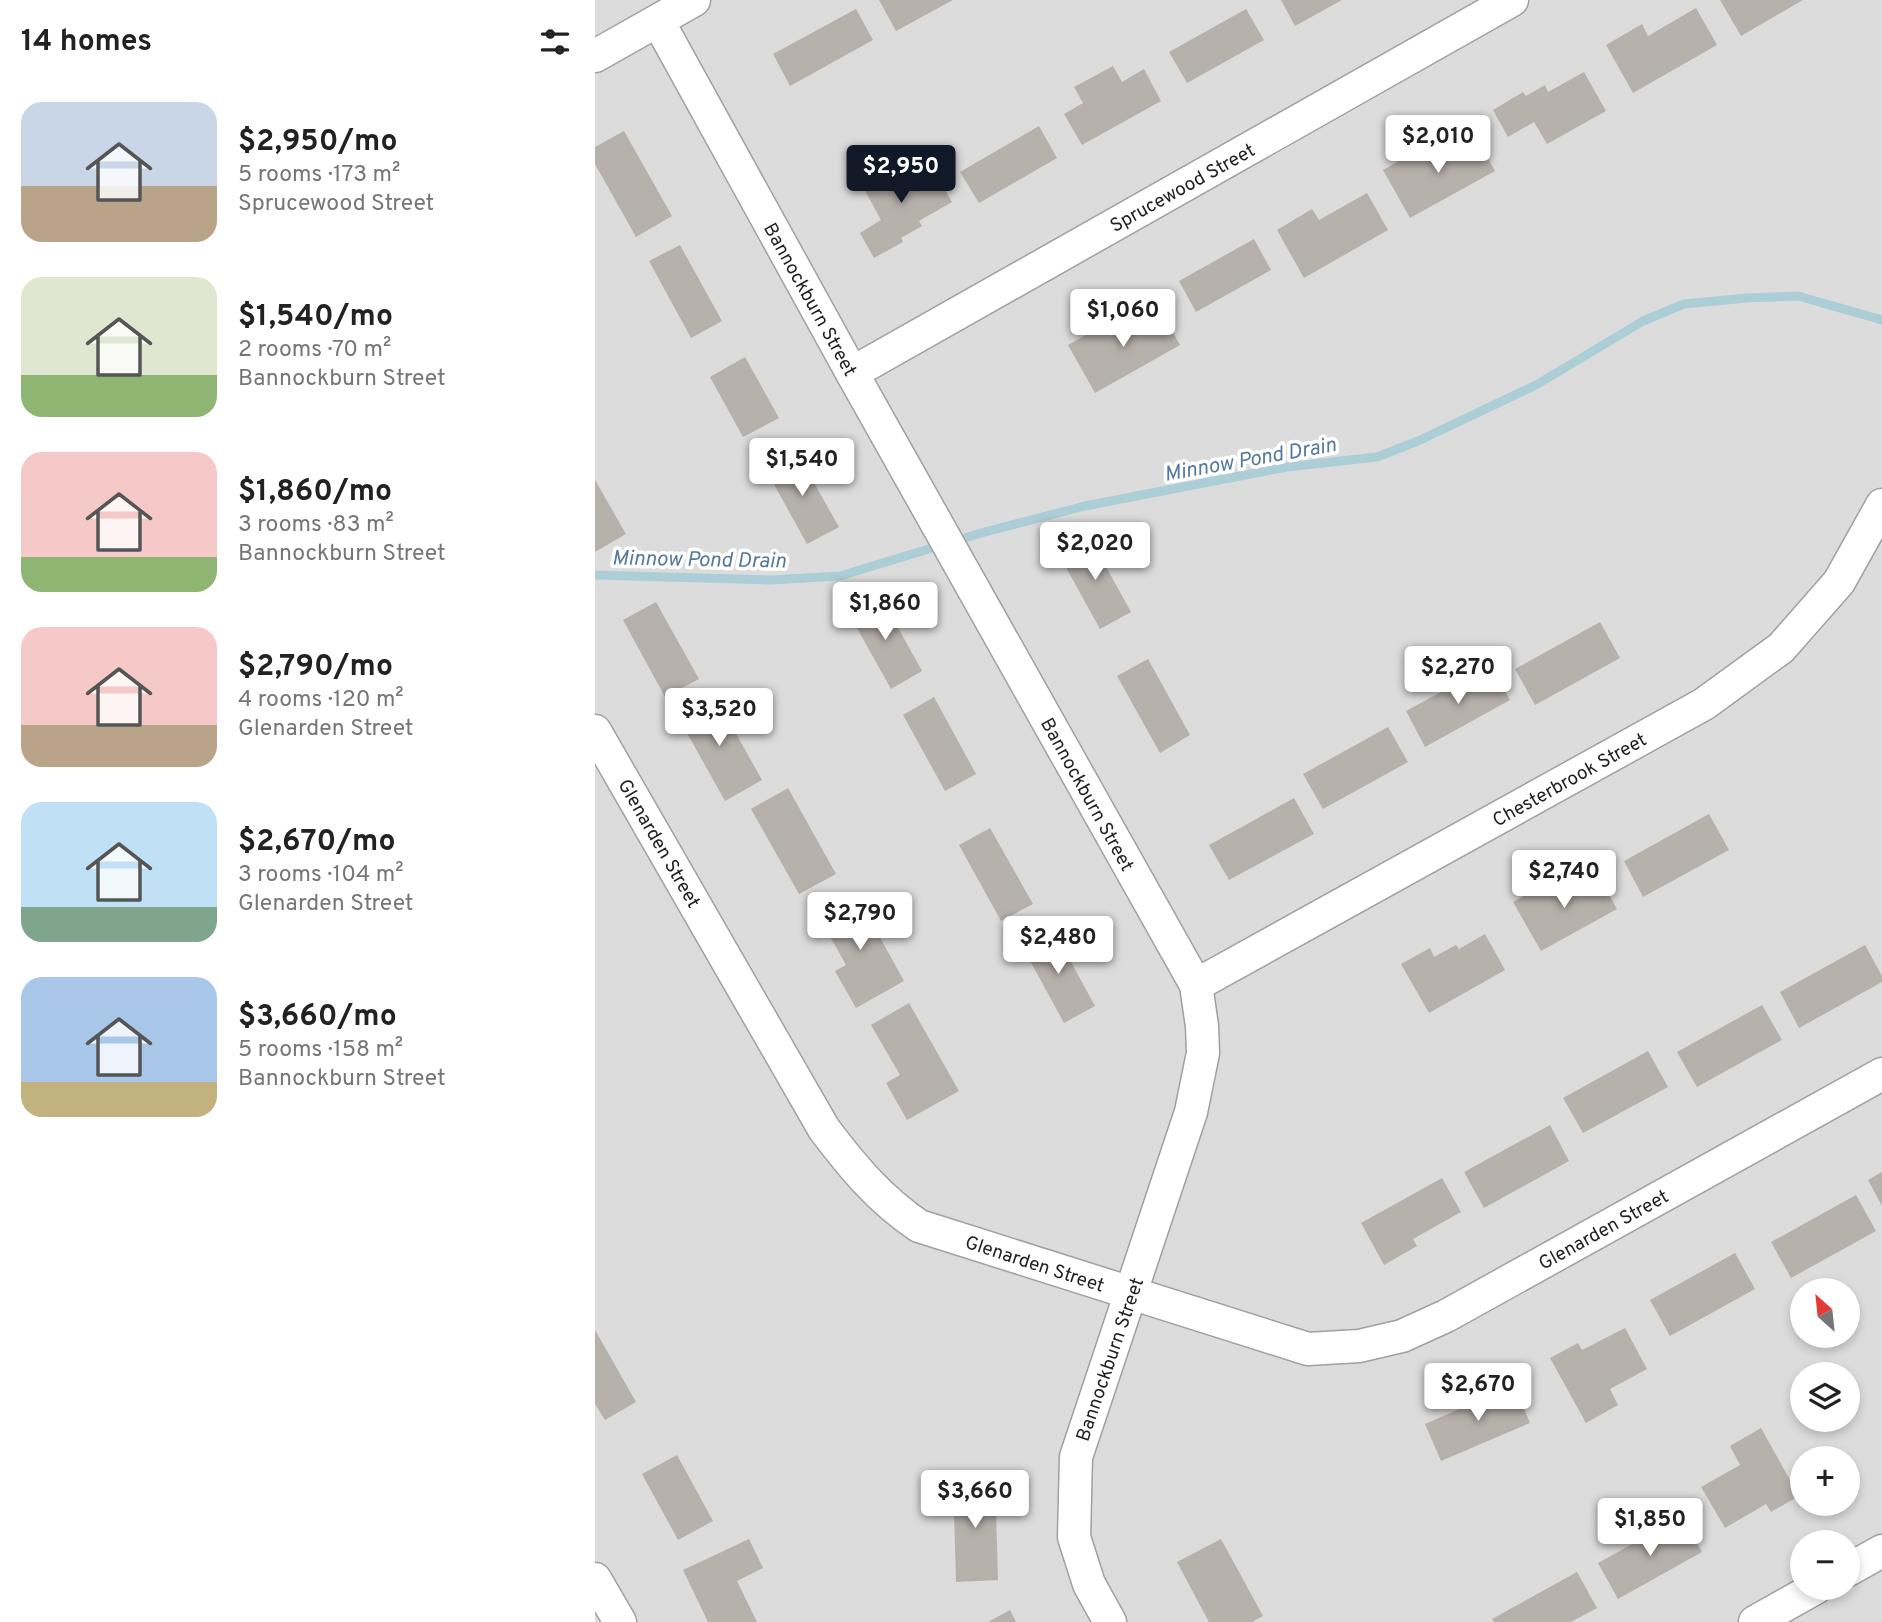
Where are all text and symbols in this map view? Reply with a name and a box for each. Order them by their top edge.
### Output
icon: filters [536,23,574,61]
text: 14 homes [21,24,152,61]
pin: $2,010 [1381,116,1495,175]
text: $2,010 [1401,123,1475,152]
text: $2,950/mo [238,124,398,161]
icon: home [77,130,161,214]
street label: Sprucewood Street [1106,139,1260,239]
pin: $2,950 [844,146,958,205]
text: $2,950 [863,153,939,182]
text: 5 rooms · 173 m² [238,161,400,190]
text: Sprucewood Street [238,190,434,219]
street label: Bannockburn Street [757,219,861,381]
pin: $1,060 [1066,290,1180,349]
text: $1,060 [1086,297,1160,326]
text: $1,540/mo [238,299,393,336]
icon: home [77,305,161,389]
text: 2 rooms · 70 m² [238,336,391,365]
text: Bannockburn Street [238,365,446,394]
water label: Minnow Pond Drain [1162,432,1339,489]
pin: $1,540 [745,438,859,498]
text: $1,540 [765,446,839,475]
text: $1,860/mo [238,474,392,511]
icon: home [77,480,161,564]
text: 3 rooms · 83 m² [238,511,394,540]
pin: $2,020 [1038,522,1152,582]
text: $2,020 [1056,530,1134,559]
text: Bannockburn Street [238,540,446,569]
water label: Minnow Pond Drain [612,545,787,576]
pin: $1,860 [828,582,942,642]
text: $1,860 [849,590,921,619]
pin: $2,270 [1401,646,1515,706]
text: $2,790/mo [238,649,393,686]
text: $2,270 [1420,654,1496,683]
icon: home [77,655,161,739]
text: 4 rooms · 120 m² [238,686,404,715]
pin: $3,520 [662,688,776,748]
text: $3,520 [681,696,757,725]
street label: Bannockburn Street [1034,714,1138,876]
text: Glenarden Street [238,715,414,744]
street label: Chesterbrook Street [1489,728,1651,833]
street label: Glenarden Street [612,775,705,913]
text: $2,670/mo [238,824,395,861]
icon: home [77,830,161,914]
pin: $2,740 [1507,850,1621,910]
text: $2,740 [1528,858,1600,887]
text: 3 rooms · 104 m² [238,861,403,890]
text: Glenarden Street [238,890,414,919]
pin: $2,790 [803,892,917,952]
text: $2,790 [823,900,897,929]
pin: $2,480 [1001,916,1115,976]
text: $2,480 [1019,924,1097,953]
text: $3,660/mo [238,999,397,1036]
icon: home [77,1005,161,1089]
text: 5 rooms · 158 m² [238,1036,403,1065]
text: Bannockburn Street [238,1065,446,1094]
street label: Glenarden Street [1535,1185,1673,1276]
street label: Glenarden Street [962,1231,1107,1299]
street label: Bannockburn Street [1072,1275,1150,1445]
north arrow [1790,1278,1860,1348]
map controls [1790,1278,1860,1600]
button: layers [1790,1362,1860,1432]
pin: $2,670 [1421,1364,1535,1423]
text: $2,670 [1440,1371,1516,1400]
button: + [1790,1446,1860,1516]
pin: $3,660 [918,1470,1032,1530]
text: $3,660 [937,1478,1013,1507]
pin: $1,850 [1593,1498,1707,1558]
text: $1,850 [1614,1506,1686,1535]
button: − [1790,1530,1860,1600]

